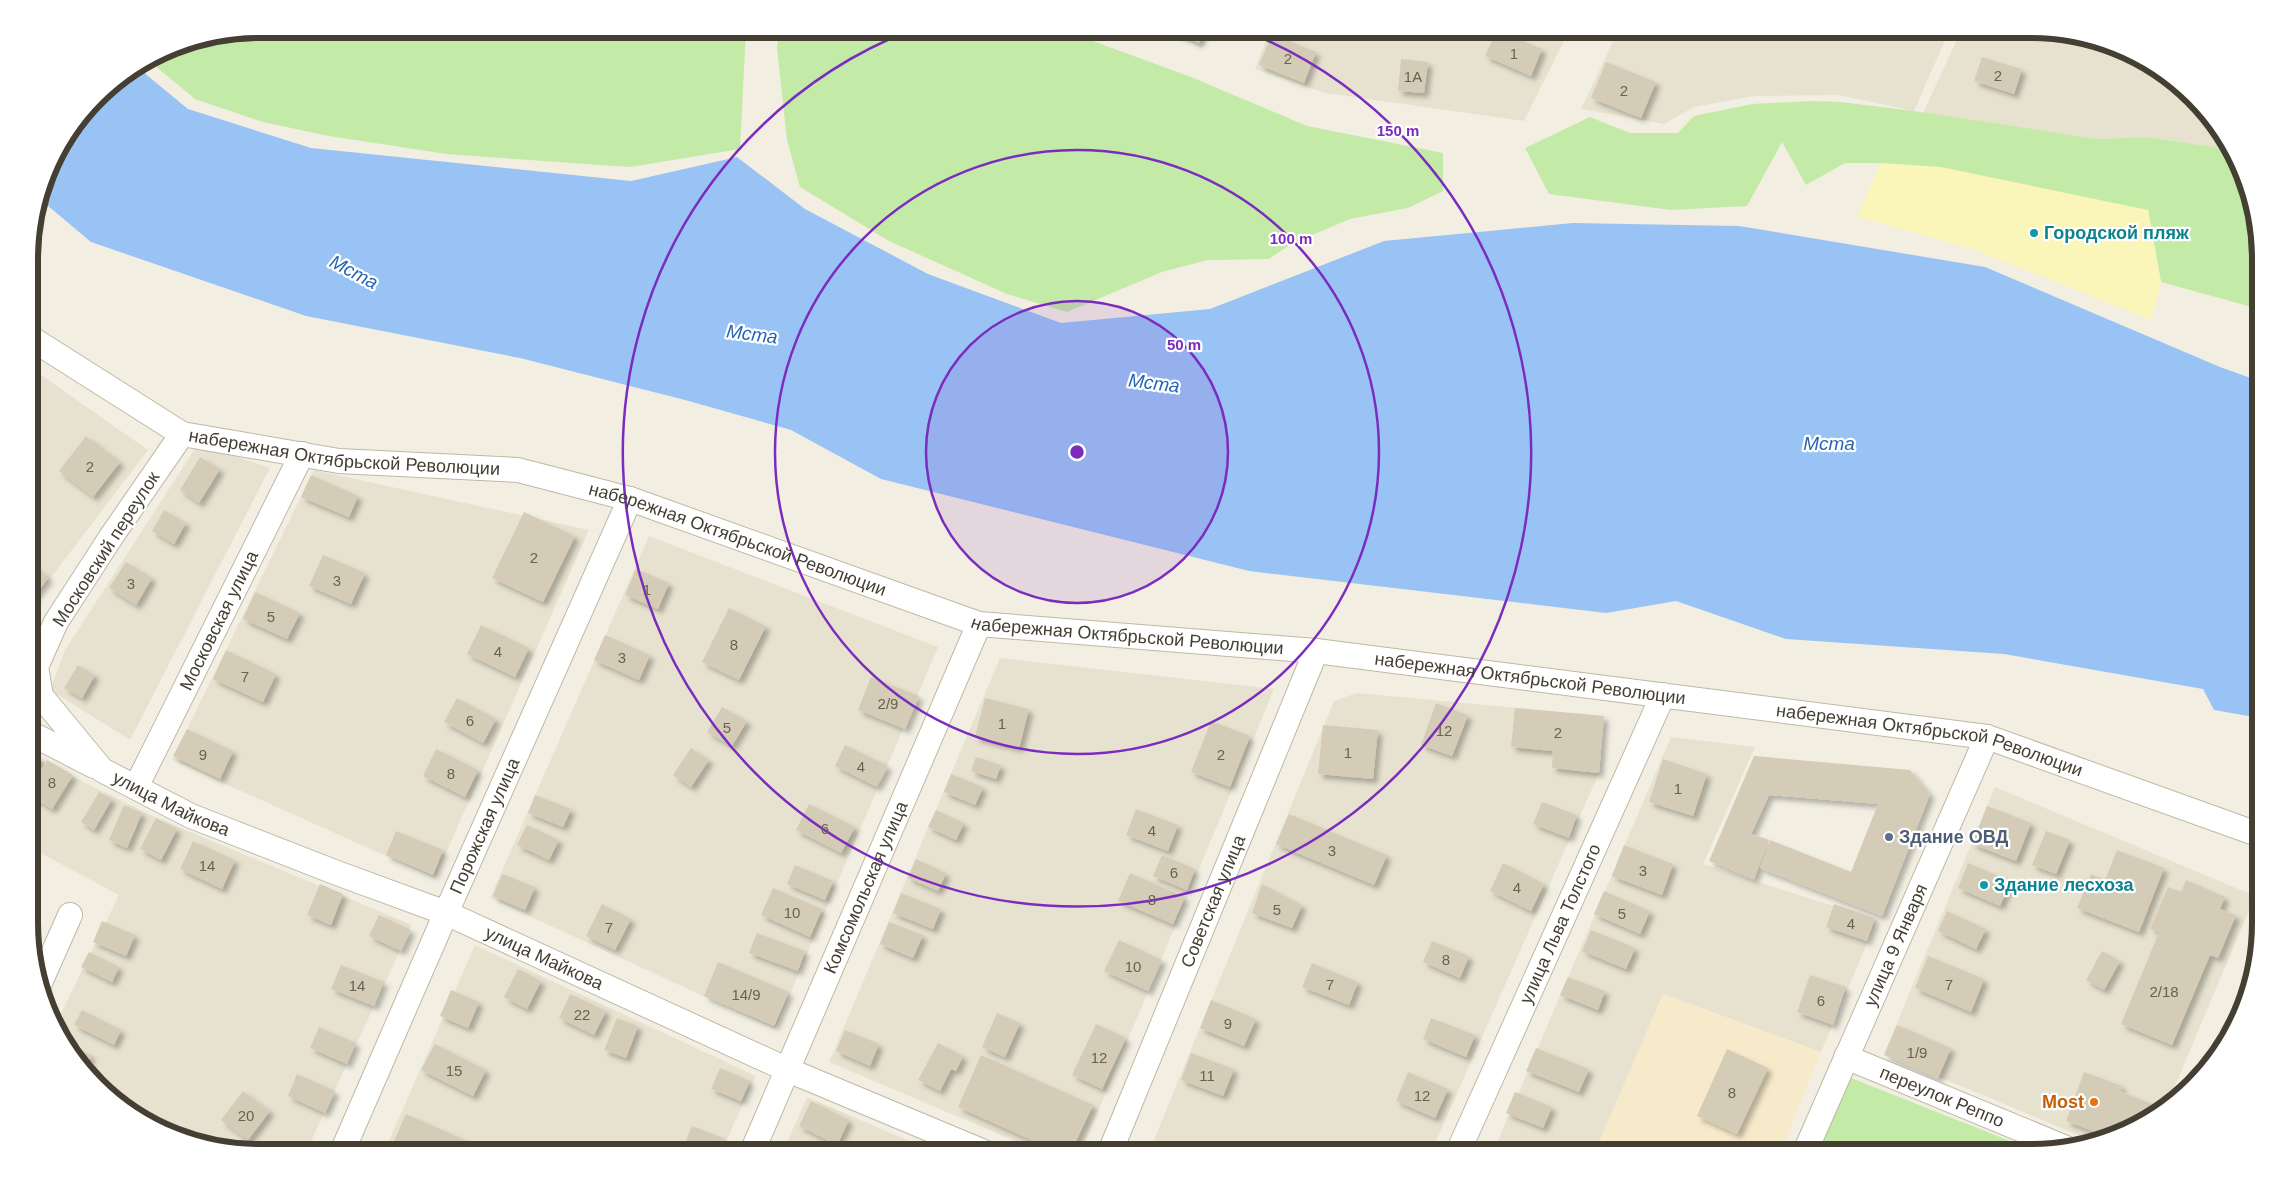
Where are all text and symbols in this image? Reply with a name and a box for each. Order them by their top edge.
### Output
house number: 1 [1510,45,1518,62]
house number: 2 [1284,50,1292,67]
house number: 2 [1994,67,2002,84]
house number: 1А [1404,68,1422,85]
house number: 2 [1620,82,1628,99]
text: 150 m [1377,122,1419,139]
place label: Городской пляж [2044,223,2189,243]
marker: Городской пляж [2028,227,2040,239]
text: 100 m [1270,230,1312,247]
water label: Мста [326,251,382,293]
water label: Мста [725,320,779,348]
text: 50 m [1167,336,1201,353]
water label: Мста [1127,369,1181,397]
street label: набережная Октябрьской Революции [187,425,501,479]
water label: Мста [1803,433,1855,454]
centre of rings [1068,443,1086,461]
house number: 2 [86,458,94,475]
street label: Московский переулок [48,468,164,630]
street label: набережная Октябрьской Революции [587,479,889,600]
street label: Московская улица [176,547,263,694]
house number: 2 [530,549,538,566]
house number: 3 [333,572,341,589]
house number: 3 [127,575,135,592]
house number: 1 [643,581,651,598]
house number: 5 [267,608,275,625]
street label: набережная Октябрьской Революции [968,612,1284,658]
house number: 8 [730,636,738,653]
house number: 4 [494,643,502,660]
house number: 3 [618,649,626,666]
street label: набережная Октябрьской Революции [1373,649,1687,708]
house number: 7 [241,668,249,685]
house number: 2/9 [878,695,898,712]
street label: набережная Октябрьской Революции [1775,700,2085,781]
house number: 6 [466,712,474,729]
house number: 1 [998,715,1006,732]
house number: 5 [723,719,731,736]
house number: 12 [1436,722,1452,739]
house number: 2 [1554,724,1562,741]
house number: 1 [1344,744,1352,761]
house number: 9 [199,746,207,763]
house number: 2 [1217,746,1225,763]
street label: Порожская улица [446,754,524,897]
house number: 4 [857,758,865,775]
house number: 8 [447,765,455,782]
street label: улица Майкова [109,767,233,840]
house number: 8 [48,774,56,791]
house number: 1 [1674,780,1682,797]
street label: Комсомольская улица [820,797,912,977]
house number: 6 [821,820,829,837]
house number: 4 [1148,822,1156,839]
place label: Здание ОВД [1899,827,2008,847]
street label: Советская улица [1177,831,1250,971]
marker: Здание ОВД [1883,831,1895,843]
street label: улица Льва Толстого [1516,841,1605,1007]
house number: 3 [1328,842,1336,859]
house number: 14 [199,857,215,874]
house number: 3 [1639,862,1647,879]
house number: 6 [1170,864,1178,881]
place label: Здание лесхоза [1994,875,2134,895]
house number: 4 [1513,879,1521,896]
marker: Здание лесхоза [1978,879,1990,891]
street label: улица 9 Января [1860,881,1931,1009]
house number: 8 [1148,891,1156,908]
house number: 5 [1273,901,1281,918]
house number: 10 [784,904,800,921]
house number: 5 [1618,905,1626,922]
house number: 4 [1847,915,1855,932]
house number: 7 [605,919,613,936]
street label: улица Майкова [482,922,607,994]
house number: 8 [1442,951,1450,968]
house number: 10 [1125,958,1141,975]
house number: 7 [1326,976,1334,993]
house number: 7 [1945,976,1953,993]
house number: 14 [349,977,365,994]
house number: 2/18 [2149,983,2179,1000]
house number: 14/9 [731,986,761,1003]
house number: 6 [1817,992,1825,1009]
house number: 22 [574,1006,590,1023]
house number: 9 [1224,1015,1232,1032]
house number: 1/9 [1907,1044,1927,1061]
house number: 12 [1091,1049,1107,1066]
house number: 15 [446,1062,462,1079]
street label: переулок Реппо [1877,1062,2007,1131]
house number: 11 [1199,1067,1215,1084]
house number: 8 [1728,1084,1736,1101]
house number: 12 [1414,1087,1430,1104]
place label: Most [2042,1092,2084,1112]
marker: Most [2088,1096,2100,1108]
house number: 20 [238,1107,254,1124]

